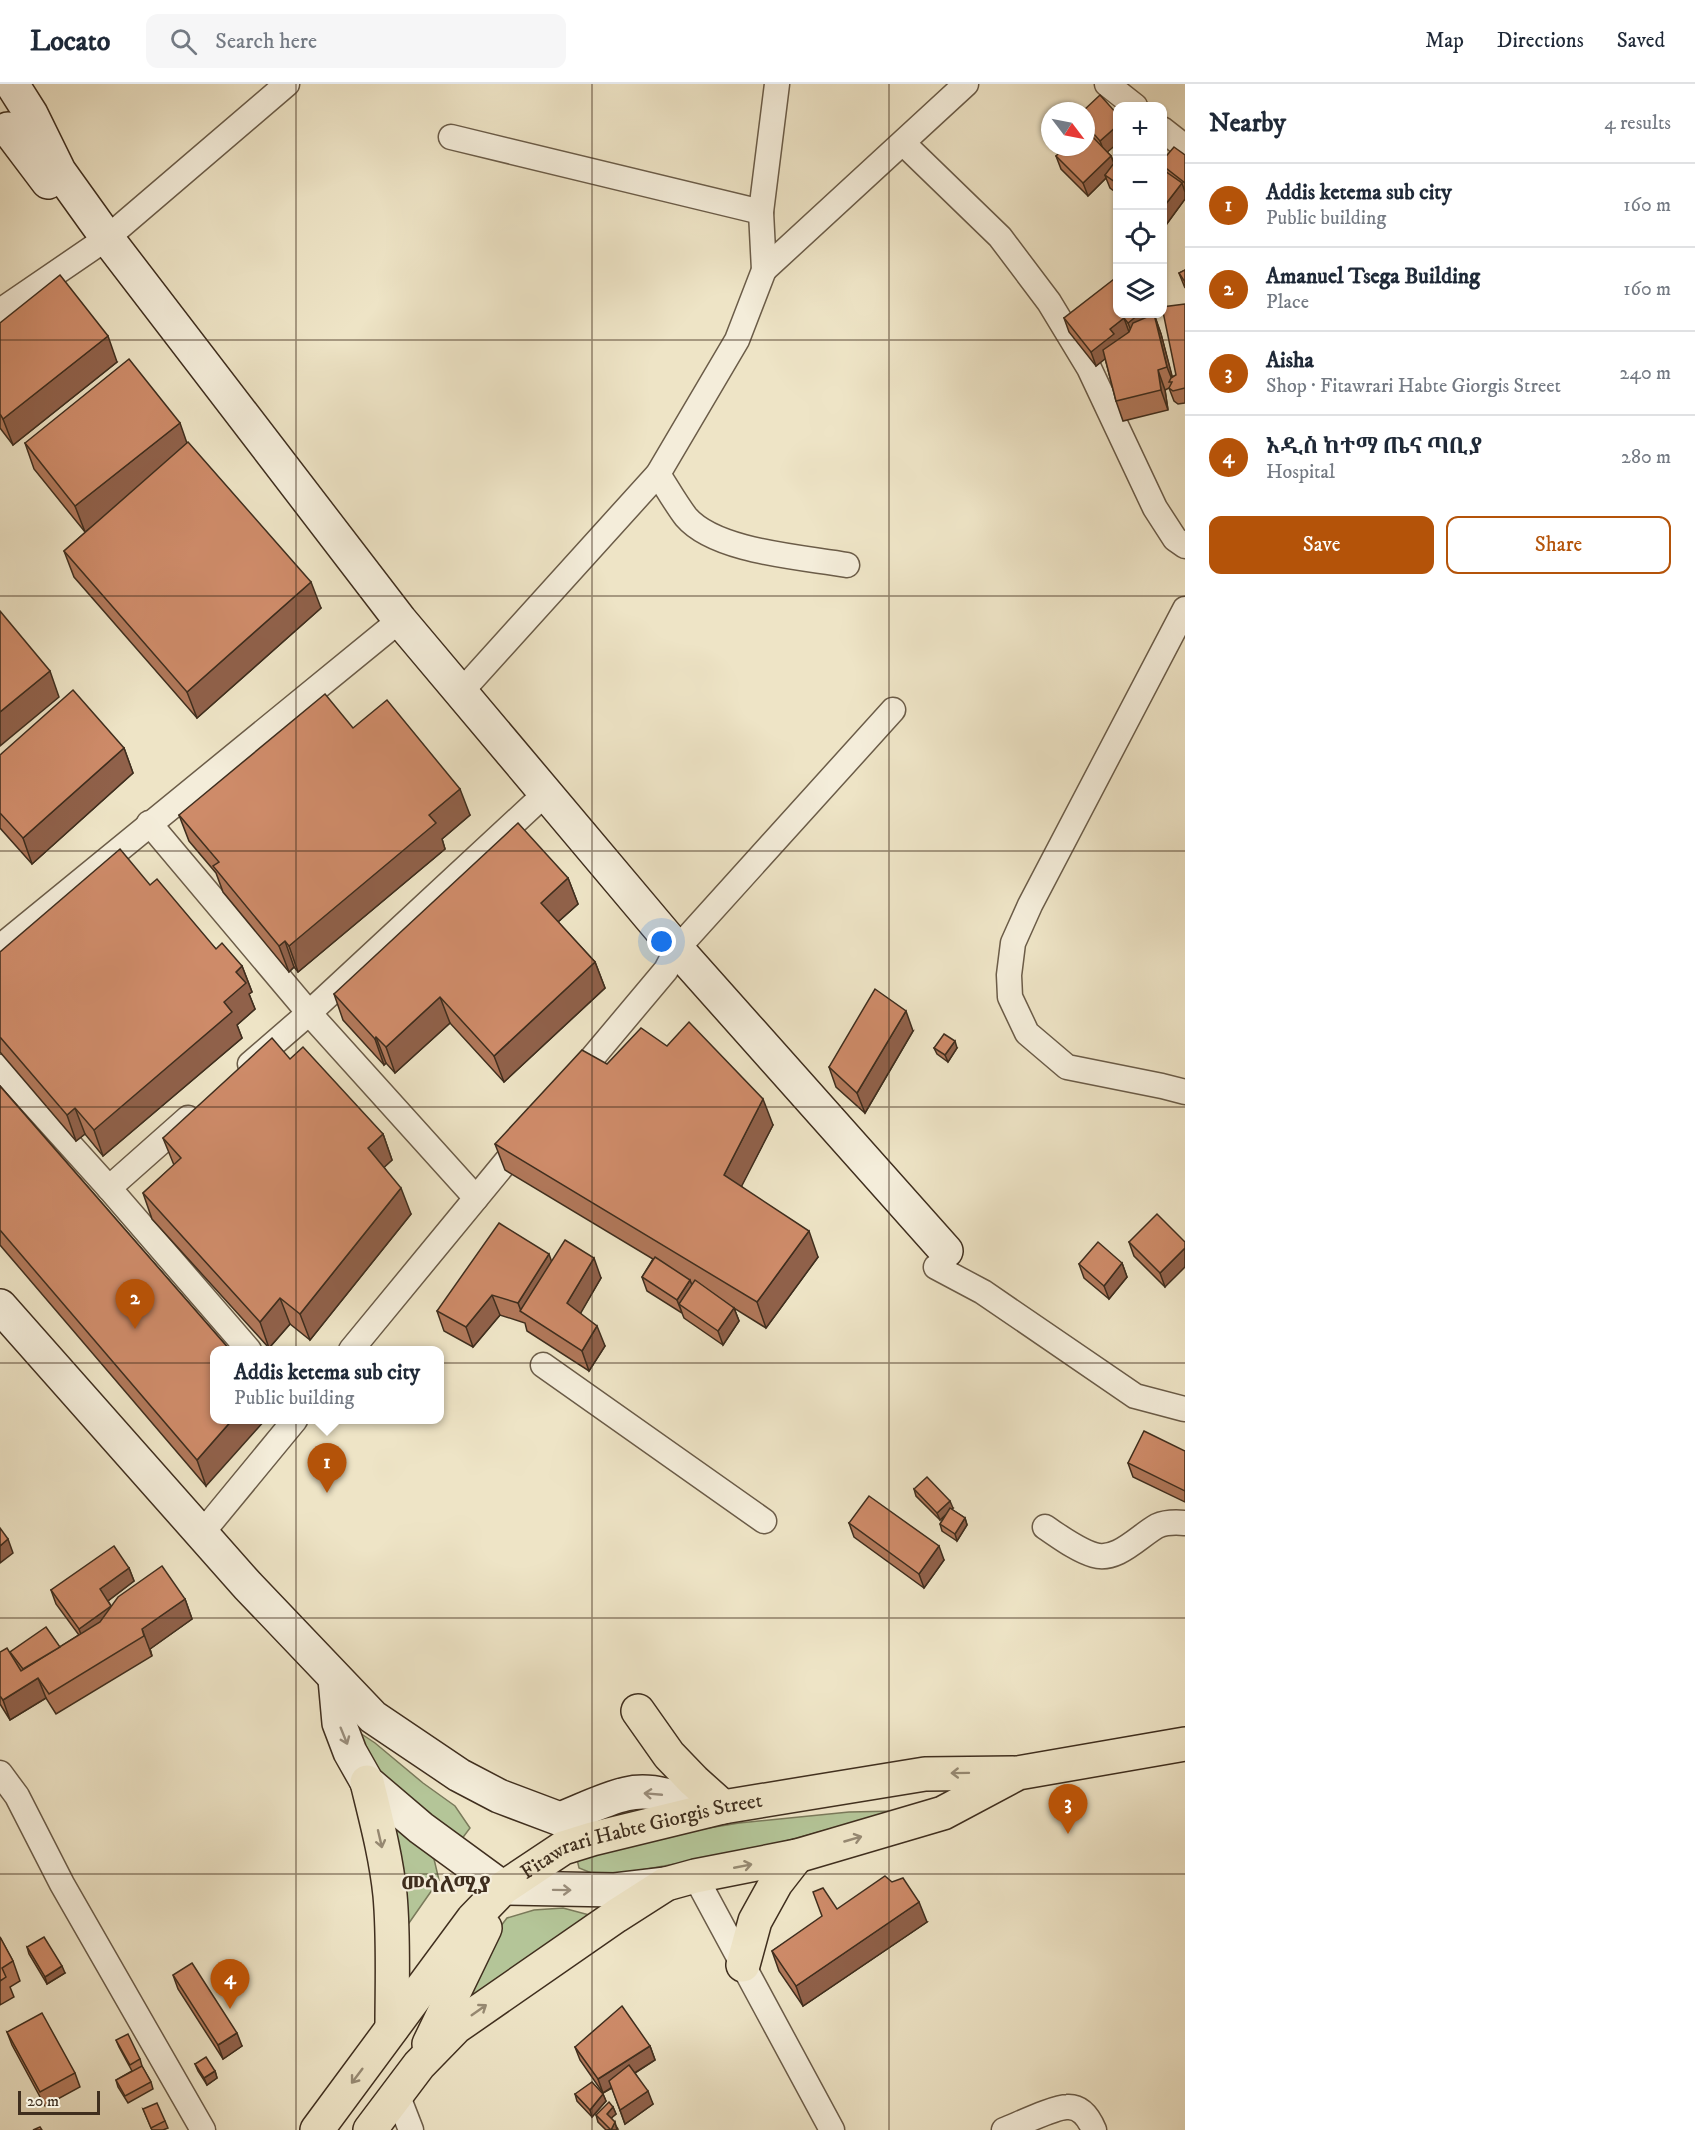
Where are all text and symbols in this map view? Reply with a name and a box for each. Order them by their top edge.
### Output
search box [146,14,566,68]
text: Locato [30,24,110,59]
icon: search [167,25,200,58]
text: Search here [215,28,317,55]
text: Map [1425,28,1464,54]
text: Directions [1497,28,1584,54]
text: Saved [1617,28,1665,54]
north arrow [1041,102,1095,156]
map controls [1113,102,1167,318]
button: + [1113,102,1167,156]
text: Nearby [1209,107,1286,140]
text: 4 results [1604,111,1671,136]
button: − [1113,156,1167,210]
text: Addis ketema sub city [1266,179,1452,206]
text: 1 [1225,193,1232,218]
text: 160 m [1623,193,1671,218]
text: Public building [1266,206,1386,231]
button: locate [1113,210,1167,264]
text: Amanuel Tsega Building [1266,263,1480,290]
button: layers [1113,264,1167,318]
text: 2 [1224,277,1233,302]
text: 160 m [1623,277,1671,302]
text: Place [1266,290,1309,315]
text: Aisha [1266,347,1314,374]
text: 3 [1225,361,1232,386]
text: 240 m [1620,361,1671,386]
text: Shop · Fitawrari Habte Giorgis Street [1266,374,1561,399]
text: አዲስ ከተማ ጤና ጣቢያ [1266,433,1482,460]
text: 4 [1223,445,1234,470]
text: 280 m [1621,445,1671,470]
text: Hospital [1266,460,1335,485]
button: Save [1209,516,1434,574]
button: Share [1446,516,1671,574]
your location [647,927,676,956]
pin: 2 [116,1280,154,1329]
popup [210,1346,444,1424]
text: Addis ketema sub city [234,1359,420,1386]
text: Public building [234,1386,354,1411]
pin: 1 [308,1444,346,1493]
one-way arrow [339,1727,350,1745]
one-way arrow [950,1768,970,1779]
pin: 3 [1048,1784,1088,1834]
street label: Fitawrari Habte Giorgis Street [516,1788,764,1886]
one-way arrow [643,1788,663,1799]
one-way arrow [375,1829,387,1848]
one-way arrow [843,1833,862,1844]
one-way arrow [733,1860,753,1871]
district label: መሳለሚያ [401,1872,491,1899]
one-way arrow [551,1884,571,1896]
pin: 4 [210,1960,250,2009]
one-way arrow [471,2004,487,2016]
one-way arrow [351,2067,364,2083]
scale bar [18,2088,100,2116]
text: 20 m [27,2091,59,2111]

